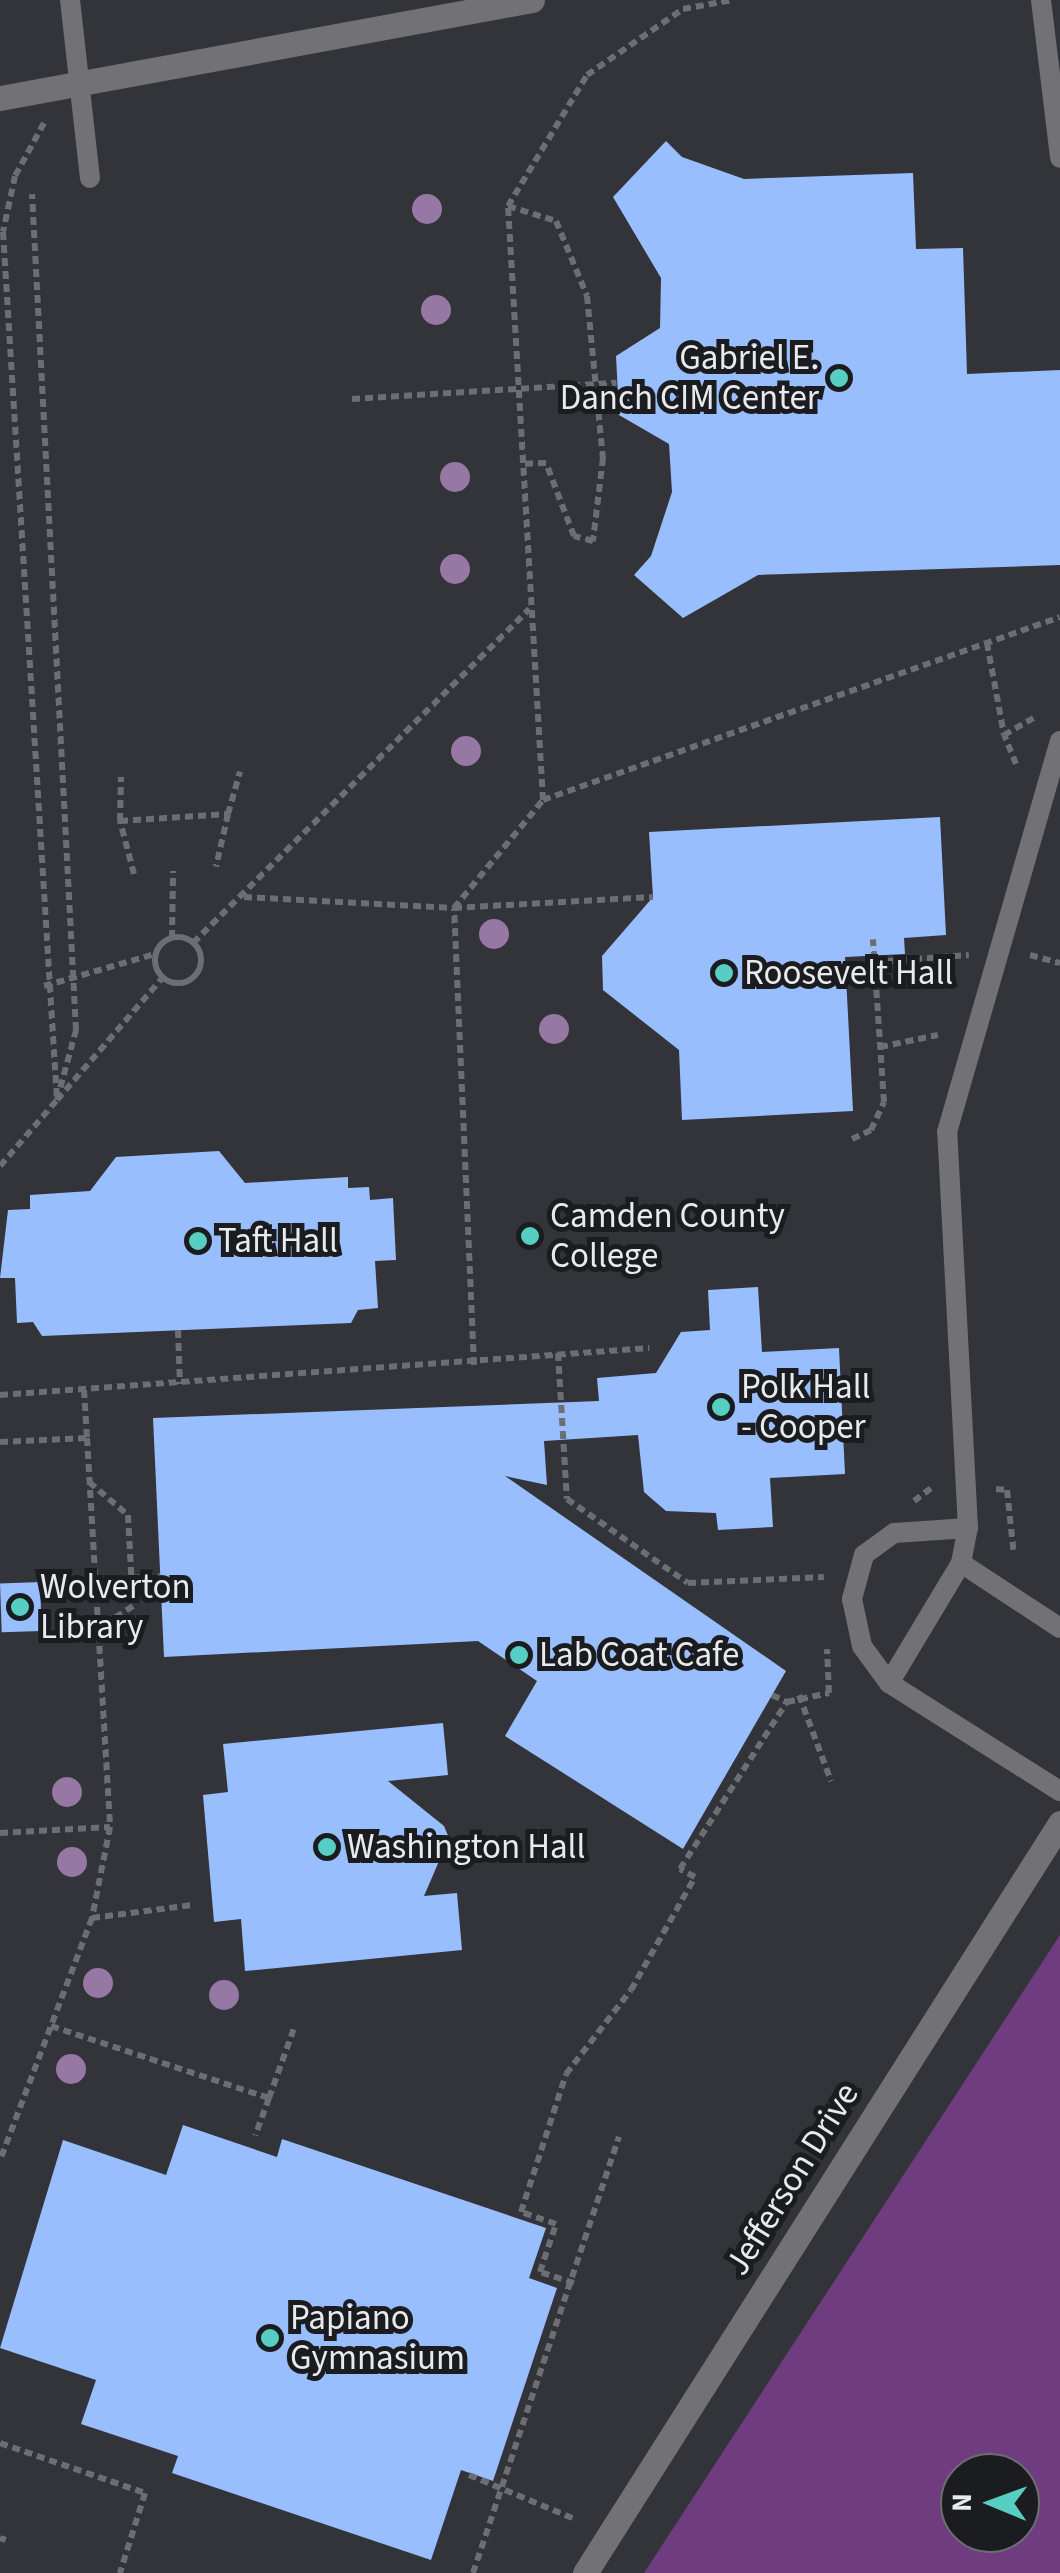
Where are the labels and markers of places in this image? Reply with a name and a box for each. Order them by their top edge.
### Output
place label: Gabriel E. Danch CIM Center [560,337,819,419]
marker: Gabriel E. Danch CIM Center [828,367,850,389]
place label: Roosevelt Hall [744,952,953,994]
marker: Roosevelt Hall [713,962,735,984]
place label: Camden County College [550,1195,785,1277]
place label: Taft Hall [218,1220,338,1262]
marker: Camden County College [519,1225,541,1247]
marker: Taft Hall [187,1230,209,1252]
place label: Polk Hall - Cooper [741,1366,871,1448]
marker: Polk Hall - Cooper [710,1396,732,1418]
place label: Wolverton Library [40,1566,191,1648]
marker: Wolverton Library [9,1596,31,1618]
place label: Lab Coat Cafe [539,1634,739,1676]
marker: Lab Coat Cafe [508,1644,530,1666]
place label: Washington Hall [347,1826,585,1868]
marker: Washington Hall [316,1836,338,1858]
place label: Papiano Gymnasium [290,2297,465,2379]
marker: Papiano Gymnasium [259,2327,281,2349]

